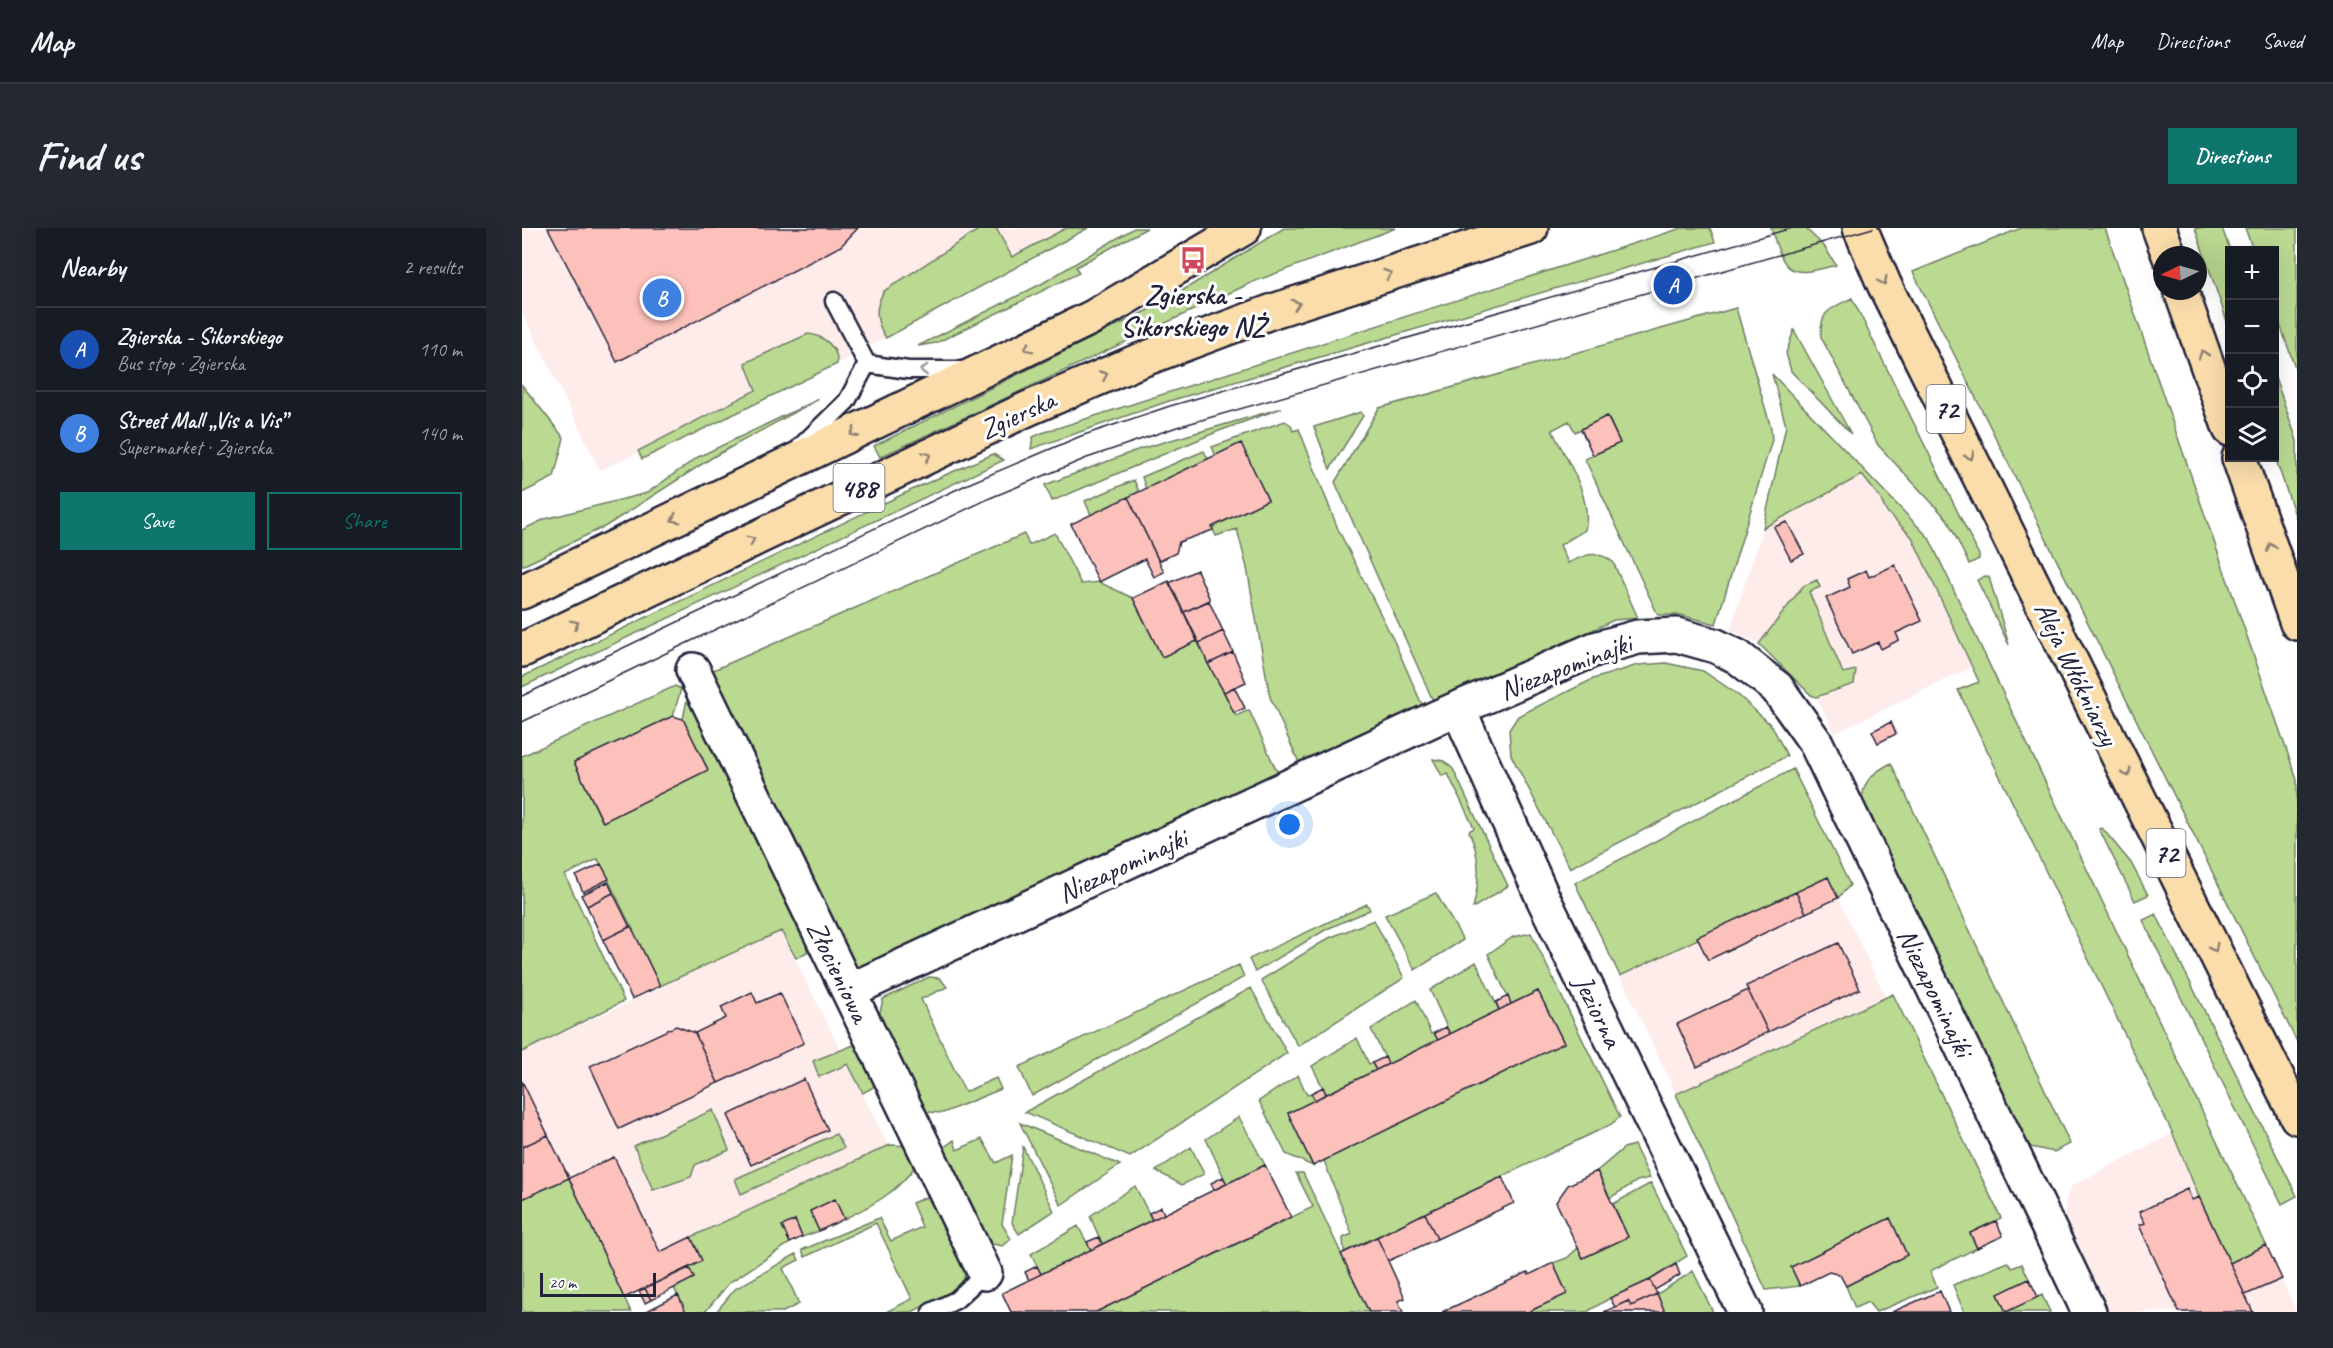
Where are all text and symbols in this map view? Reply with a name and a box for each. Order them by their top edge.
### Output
text: Map [30,24,73,59]
text: Map [2091,28,2123,54]
text: Directions [2156,28,2229,54]
text: Saved [2262,28,2303,54]
button: Directions [2168,128,2297,184]
text: Find us [36,130,141,183]
bus stop icon: Zgierska - Sikorskiego NŻ [1178,245,1208,275]
north arrow [2153,246,2207,300]
map controls [2225,246,2279,462]
button: + [2225,246,2279,300]
text: Nearby [60,251,125,284]
text: 2 results [403,255,462,280]
pin: A [1654,262,1692,308]
one-way arrow [1382,269,1393,281]
one-way arrow [1876,275,1888,286]
pin: B [642,276,682,320]
place label: Zgierska - Sikorskiego NŻ [1121,277,1270,344]
one-way arrow [1290,299,1301,311]
button: − [2225,300,2279,354]
text: Zgierska - Sikorskiego [117,323,282,351]
text: A [74,337,85,362]
text: 110 m [419,337,462,362]
one-way arrow [1023,341,1034,353]
one-way arrow [2198,349,2211,360]
text: Bus stop · Zgierska [117,351,245,376]
button: locate [2225,354,2279,408]
one-way arrow [920,364,929,376]
one-way arrow [1098,371,1109,383]
street label: Zgierska [974,381,1063,447]
road number: 72 [1926,385,1966,433]
text: Street Mall „Vis a Vis” [117,407,286,435]
button: layers [2225,408,2279,462]
text: B [74,421,85,446]
text: 140 m [419,421,462,446]
one-way arrow [850,426,861,438]
text: Supermarket · Zgierska [117,435,272,460]
one-way arrow [1962,450,1974,461]
one-way arrow [920,452,931,464]
road number: 488 [834,464,884,512]
button: Save [60,492,255,550]
button: Share [267,492,462,550]
one-way arrow [671,512,682,524]
one-way arrow [744,536,755,548]
one-way arrow [2265,543,2278,553]
street label: Aleja Włókniarzy [2027,596,2127,753]
one-way arrow [568,620,579,632]
street label: Niezapominajki [1494,624,1640,708]
one-way arrow [2120,767,2131,778]
your location [1275,810,1304,839]
street label: Niezapominajki [1052,819,1196,911]
road number: 72 [2146,829,2186,877]
street label: Złocieniowa [799,915,879,1030]
street label: Niezapominajki [1889,922,1983,1066]
one-way arrow [2206,942,2218,953]
street label: Jeziorna [1565,967,1632,1055]
scale bar [540,1270,656,1298]
text: 20 m [549,1273,576,1293]

